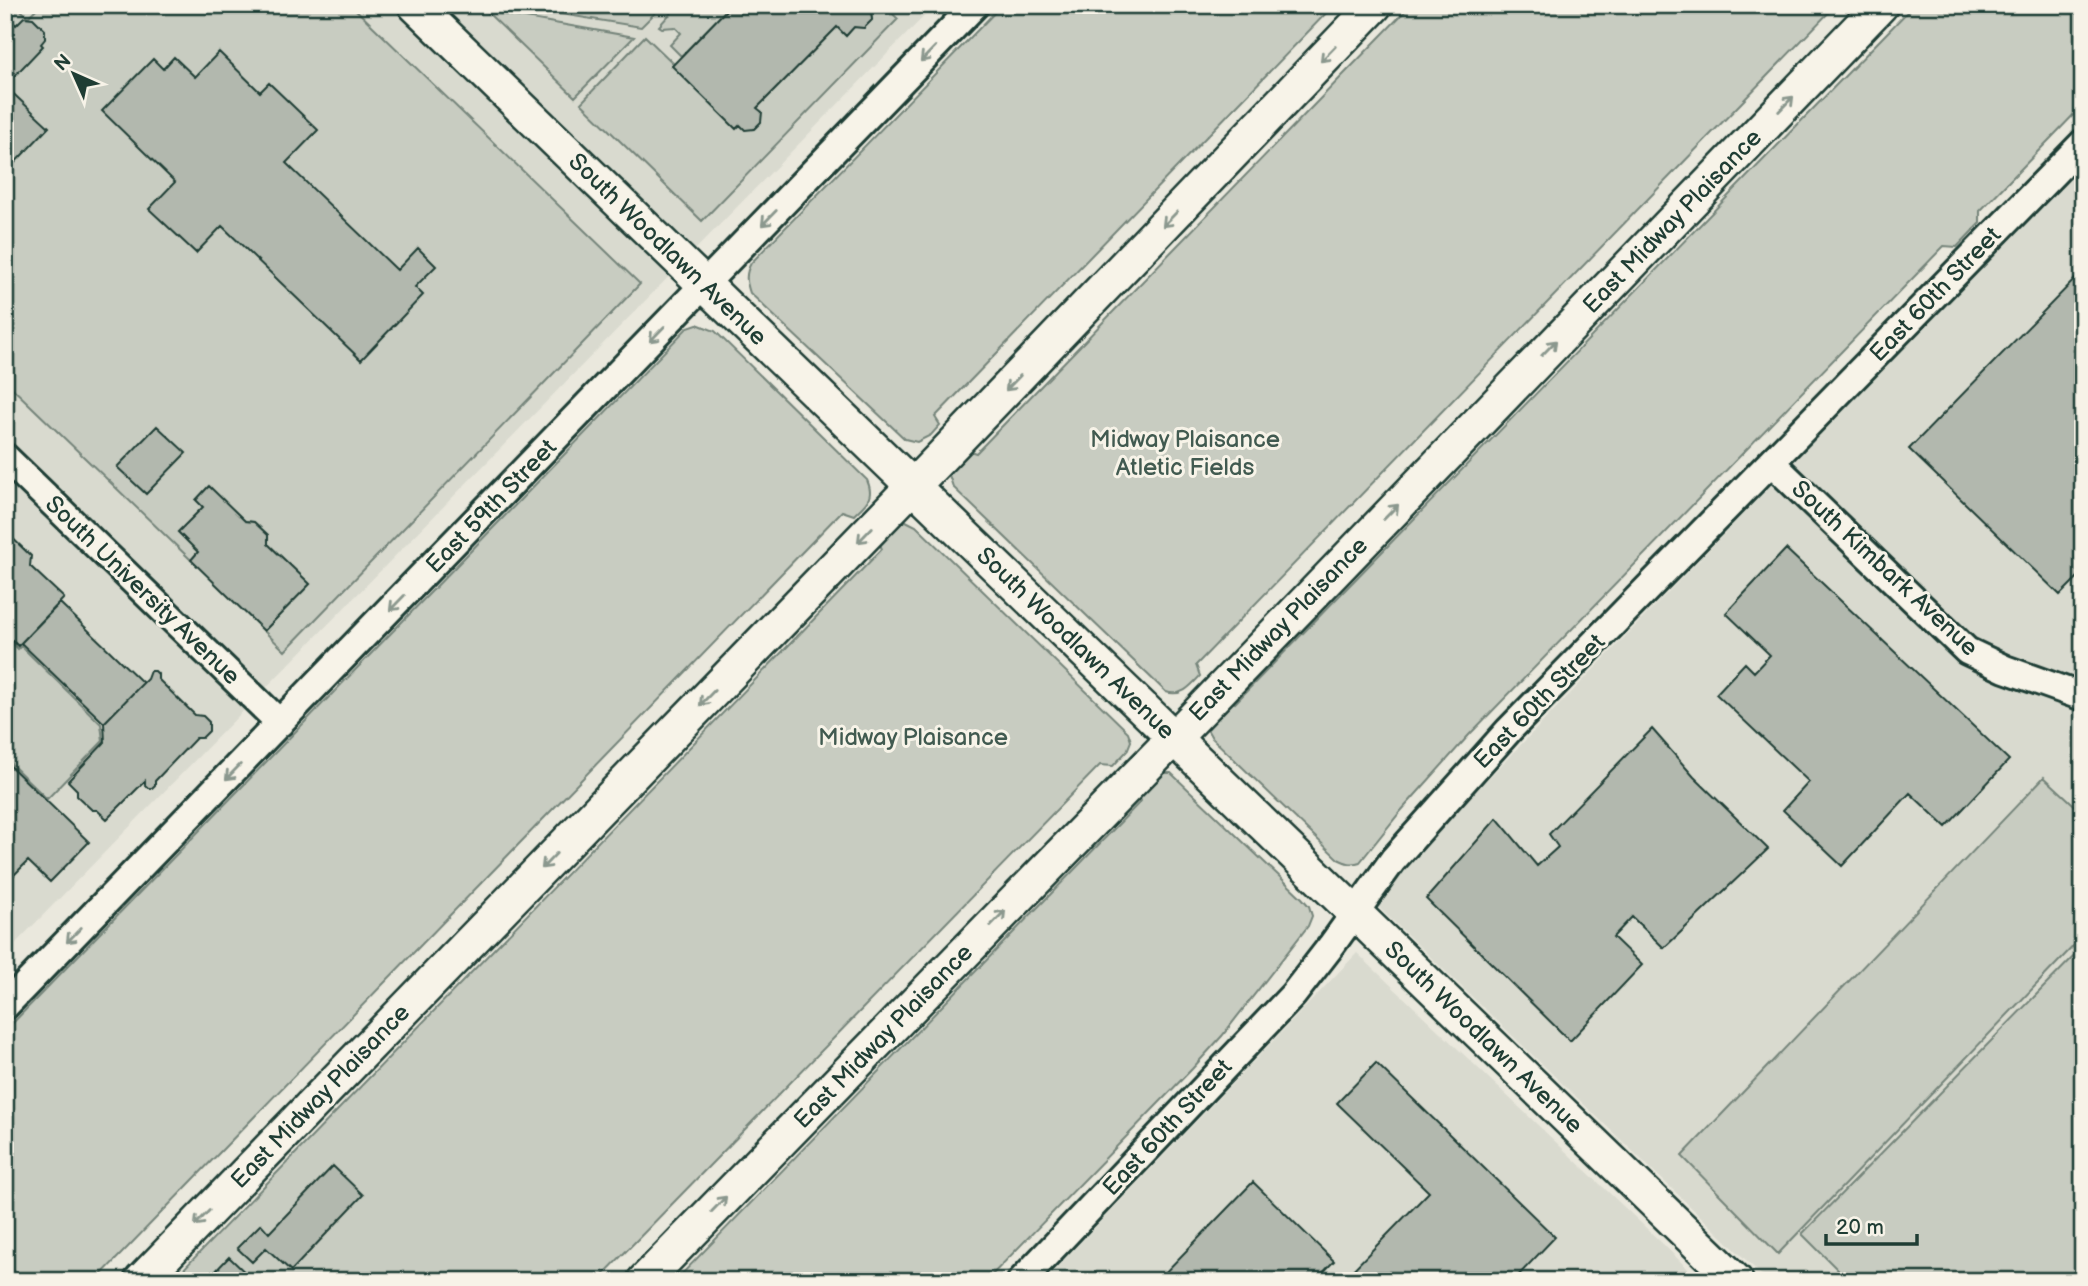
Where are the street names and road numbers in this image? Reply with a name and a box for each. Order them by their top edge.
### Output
street label: East Midway Plaisance [1577,123,1768,320]
street label: South Woodlawn Avenue [562,147,773,352]
street label: East 60th Street [1864,220,2008,368]
street label: East 59th Street [420,433,563,579]
street label: South Kimbark Avenue [1786,475,1984,662]
street label: South University Avenue [39,490,246,691]
street label: East Midway Plaisance [1183,531,1374,728]
street label: South Woodlawn Avenue [970,541,1181,746]
street label: East 60th Street [1468,627,1612,775]
street label: South Woodlawn Avenue [1378,935,1589,1140]
street label: East Midway Plaisance [788,938,979,1135]
street label: East Midway Plaisance [225,998,416,1195]
street label: East 60th Street [1097,1052,1239,1202]

